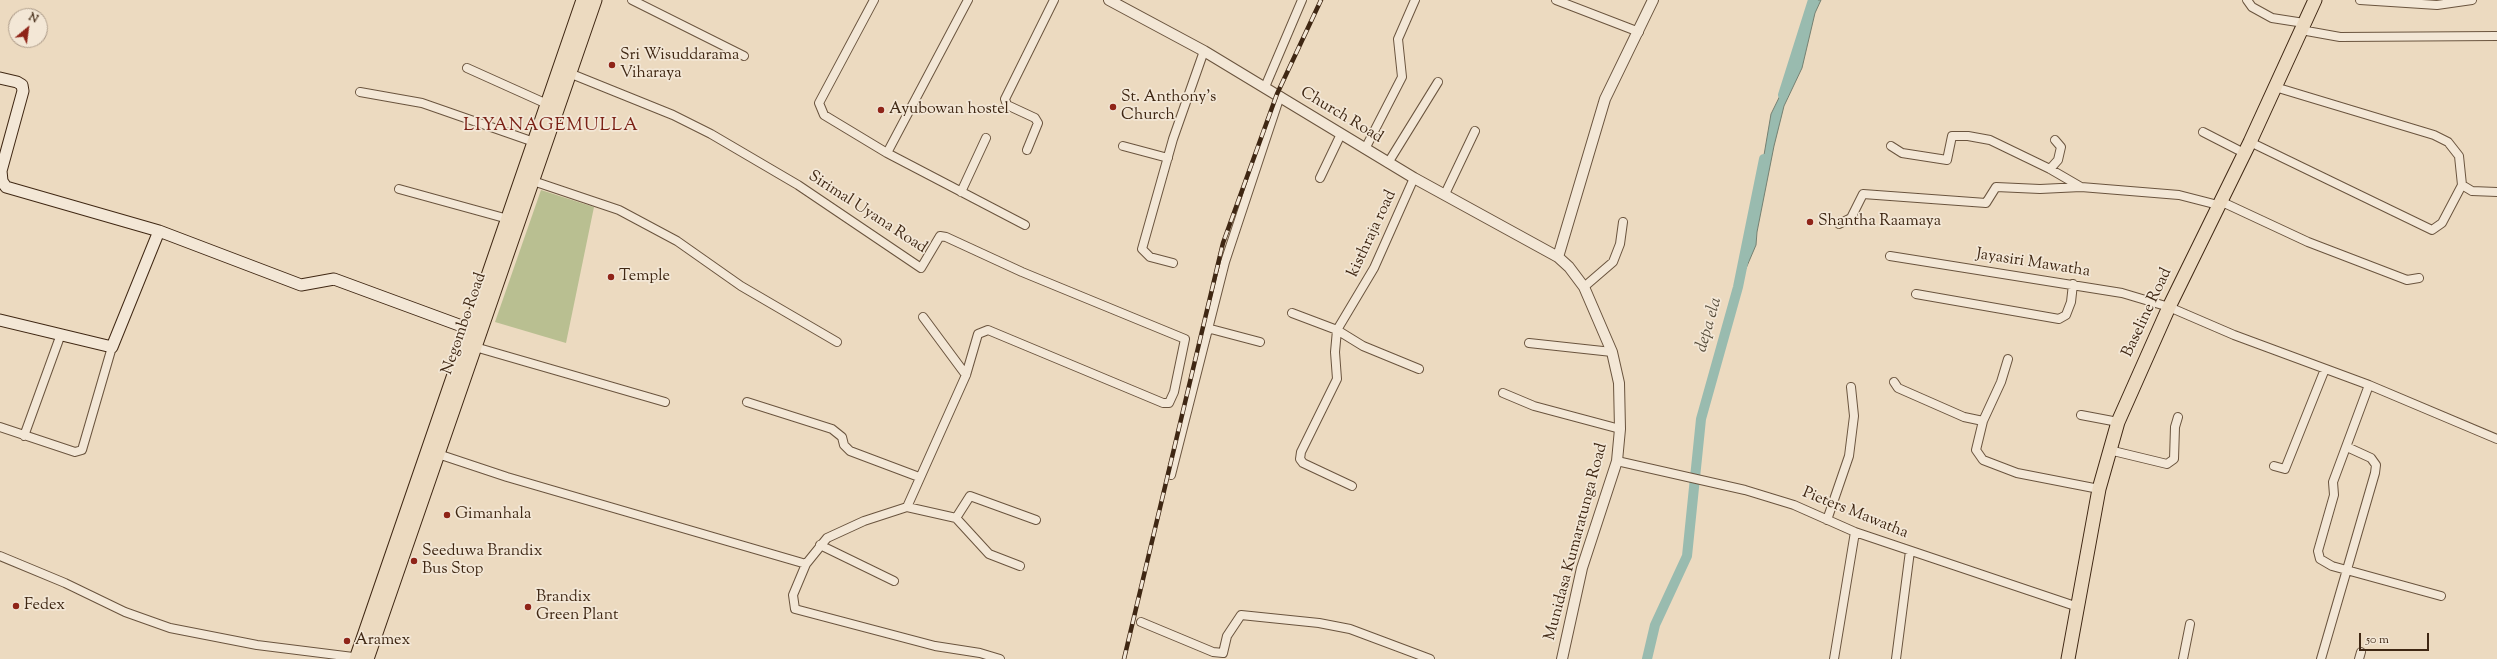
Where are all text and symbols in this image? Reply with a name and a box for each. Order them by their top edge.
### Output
north arrow [8,8,48,48]
text: N [26,9,41,28]
place label: Sri Wisuddarama Viharaya [620,46,739,84]
marker: Sri Wisuddarama Viharaya [607,60,617,70]
street label: Church Road [1296,84,1386,148]
place label: St. Anthony's Church [1121,88,1216,126]
place label: Ayubowan hostel [889,100,1009,120]
marker: St. Anthony's Church [1108,102,1118,112]
marker: Ayubowan hostel [876,105,886,115]
district label: LIYANAGEMULLA [463,116,639,138]
street label: Sirimal Uyana Road [804,167,930,259]
street label: kisthraja road [1345,188,1401,280]
place label: Shantha Raamaya [1818,212,1941,232]
marker: Shantha Raamaya [1805,217,1815,227]
street label: Jayasiri Mawatha [1975,246,2091,282]
street label: Baseline Road [2119,265,2177,361]
place label: Temple [619,267,670,287]
street label: Negombo Road [439,271,491,377]
marker: Temple [606,272,616,282]
water label: depa ela [1693,295,1727,355]
street label: Munidasa Kumaratunga Road [1541,441,1613,643]
street label: Pieters Mawatha [1799,484,1911,544]
place label: Gimanhala [455,505,531,525]
marker: Gimanhala [442,510,452,520]
place label: Seeduwa Brandix Bus Stop [422,542,542,580]
marker: Seeduwa Brandix Bus Stop [409,556,419,566]
place label: Brandix Green Plant [536,588,618,626]
place label: Fedex [24,596,65,616]
marker: Fedex [11,601,21,611]
marker: Brandix Green Plant [523,602,533,612]
scale bar [2361,625,2431,651]
place label: Aramex [355,631,410,651]
text: 50 m [2366,631,2389,649]
marker: Aramex [342,636,352,646]

